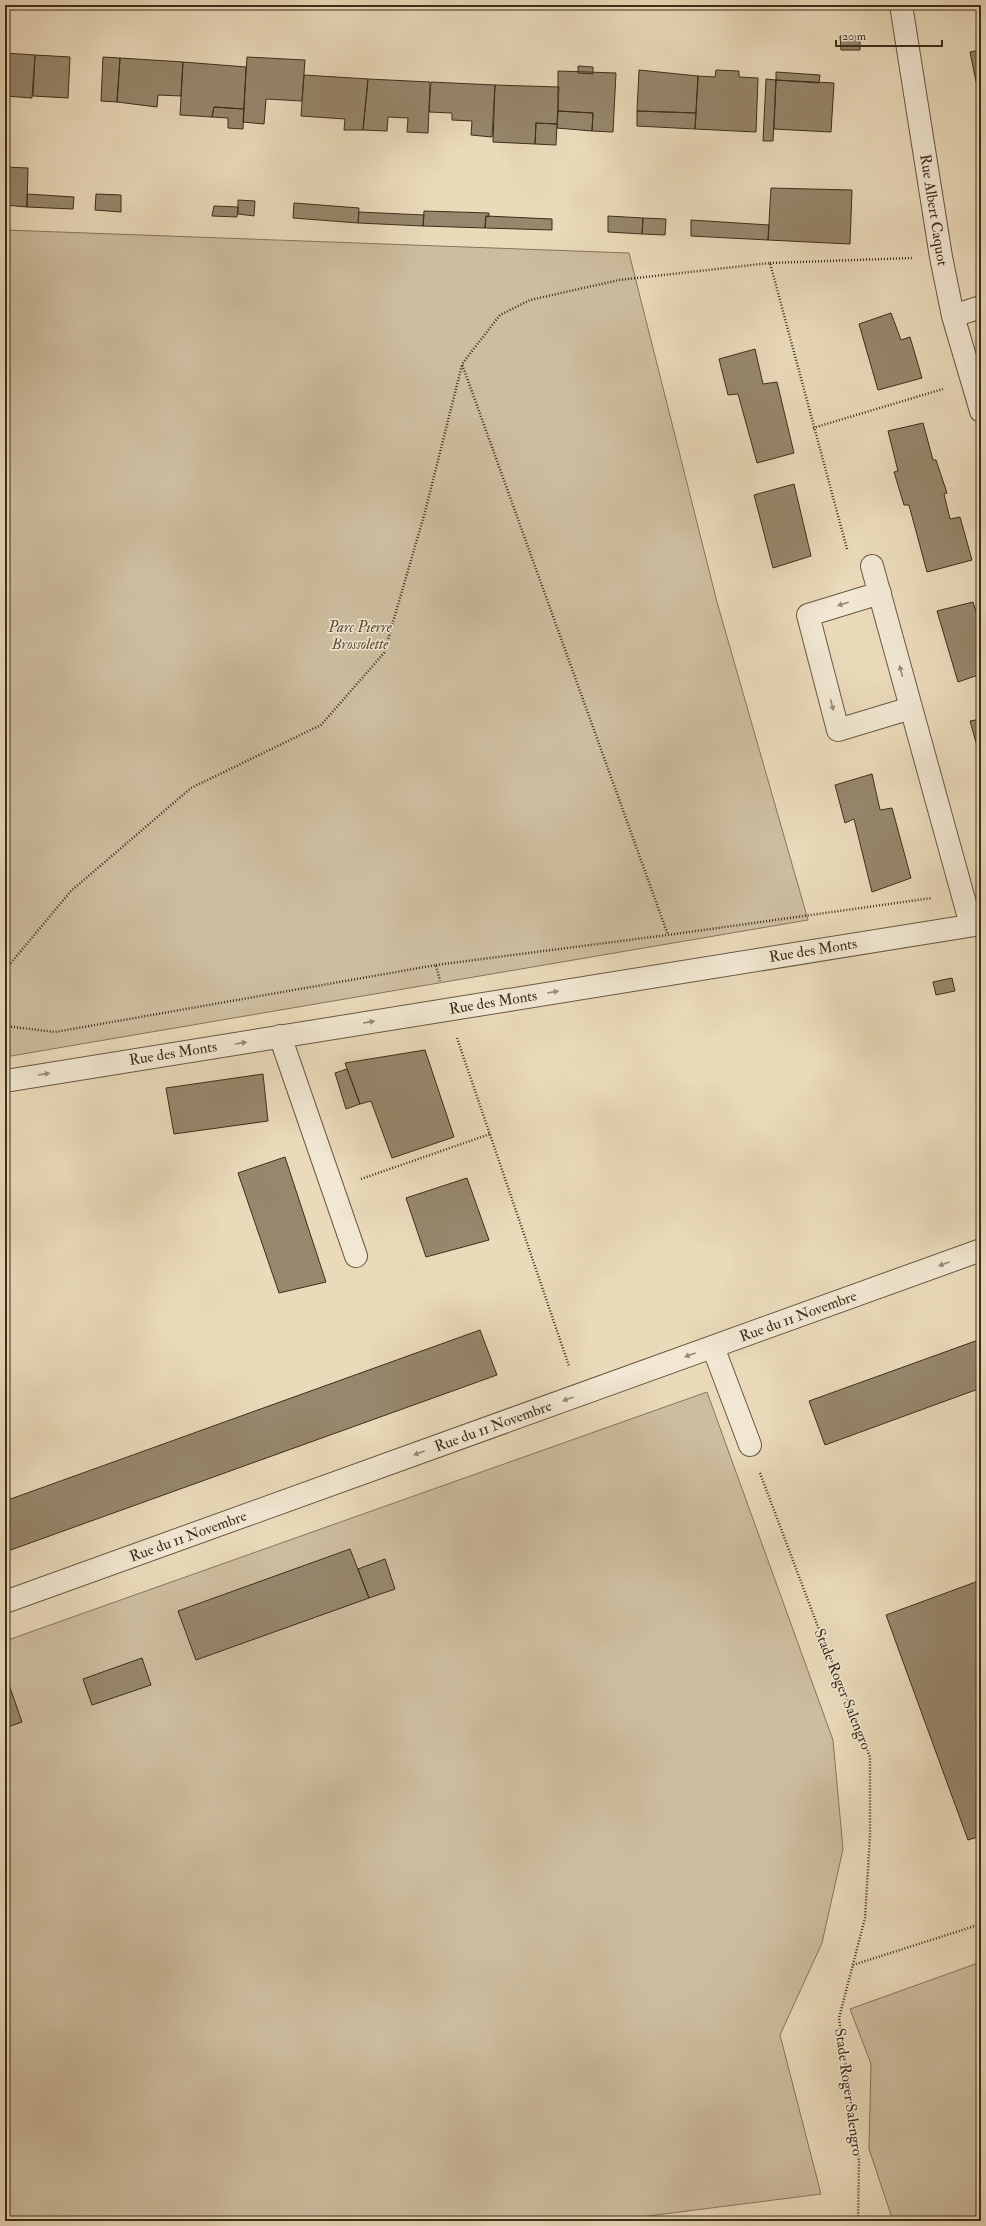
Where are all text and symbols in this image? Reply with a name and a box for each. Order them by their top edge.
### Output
scale bar [836,22,942,48]
text: 20 m [842,29,867,44]
street label: Rue Albert Caquot [915,153,952,268]
one-way arrow [836,601,848,607]
park label: Parc Pierre Brossolette [327,618,393,654]
one-way arrow [898,664,904,676]
one-way arrow [829,699,835,711]
street label: Rue des Monts [768,934,858,967]
street label: Rue des Monts [448,986,538,1019]
one-way arrow [547,989,559,995]
one-way arrow [363,1019,375,1025]
street label: Rue des Monts [128,1037,218,1070]
one-way arrow [235,1039,247,1045]
one-way arrow [37,1071,50,1077]
one-way arrow [938,1261,950,1267]
street label: Rue du 11 Novembre [737,1286,859,1347]
one-way arrow [684,1352,696,1358]
street label: Rue du 11 Novembre [432,1396,554,1457]
one-way arrow [562,1396,574,1402]
one-way arrow [413,1450,425,1456]
street label: Rue du 11 Novembre [127,1506,249,1567]
street label: Stade Roger Salengro [810,1626,875,1752]
street label: Stade Roger Salengro [830,2027,867,2157]

